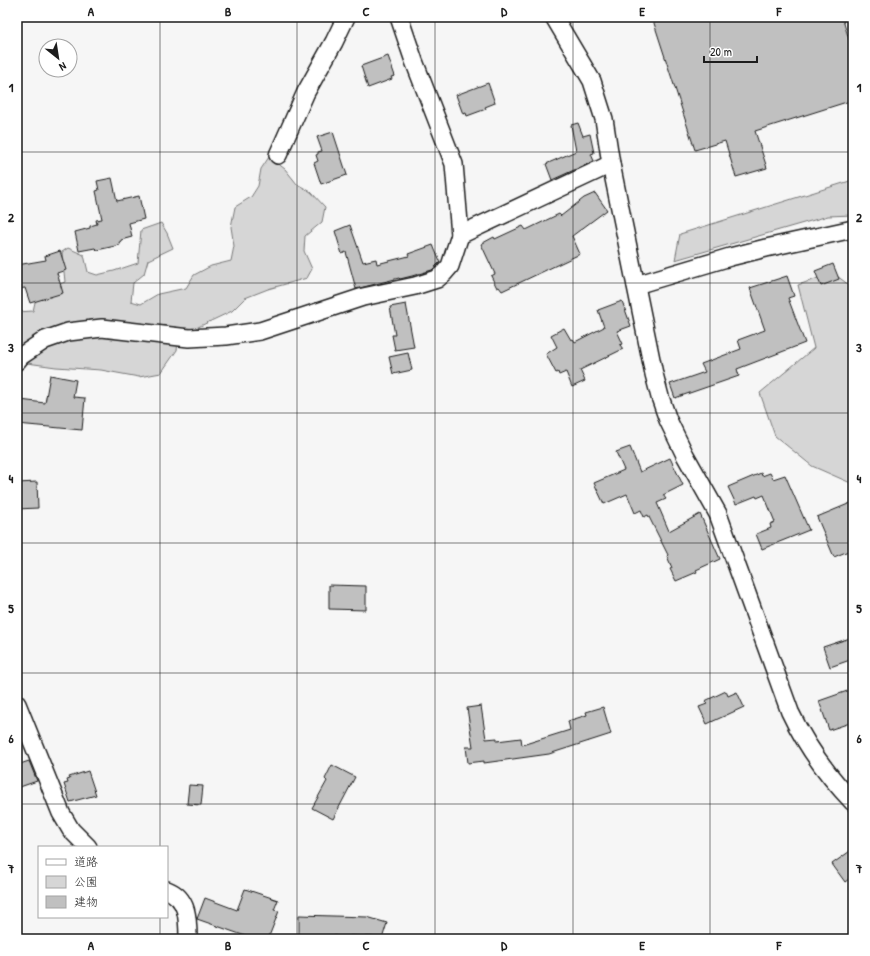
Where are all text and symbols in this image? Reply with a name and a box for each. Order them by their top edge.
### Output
text: A [88,2,95,20]
text: B [225,2,232,20]
text: C [362,2,370,20]
text: D [501,2,508,20]
text: E [639,2,645,20]
text: F [776,2,783,20]
north arrow [38,38,78,78]
scale bar [704,38,757,64]
text: 20 m [710,43,732,60]
text: N [57,59,69,74]
text: 1 [9,78,14,96]
text: 1 [857,78,862,96]
text: 2 [8,208,15,226]
text: 2 [856,208,863,226]
text: 3 [8,338,14,356]
text: 3 [856,338,862,356]
text: 4 [9,469,14,487]
text: 4 [857,469,862,487]
text: 5 [8,599,14,617]
text: 5 [856,599,862,617]
text: 6 [8,729,14,747]
text: 6 [856,729,862,747]
legend [38,846,168,918]
text: 道路 [74,853,98,870]
text: 7 [7,859,15,877]
text: 7 [855,859,863,877]
text: 公園 [74,873,98,890]
text: 建物 [74,893,98,910]
text: A [88,936,95,954]
text: B [225,936,232,954]
text: C [362,936,370,954]
text: D [501,936,508,954]
text: E [639,936,645,954]
text: F [776,936,783,954]

